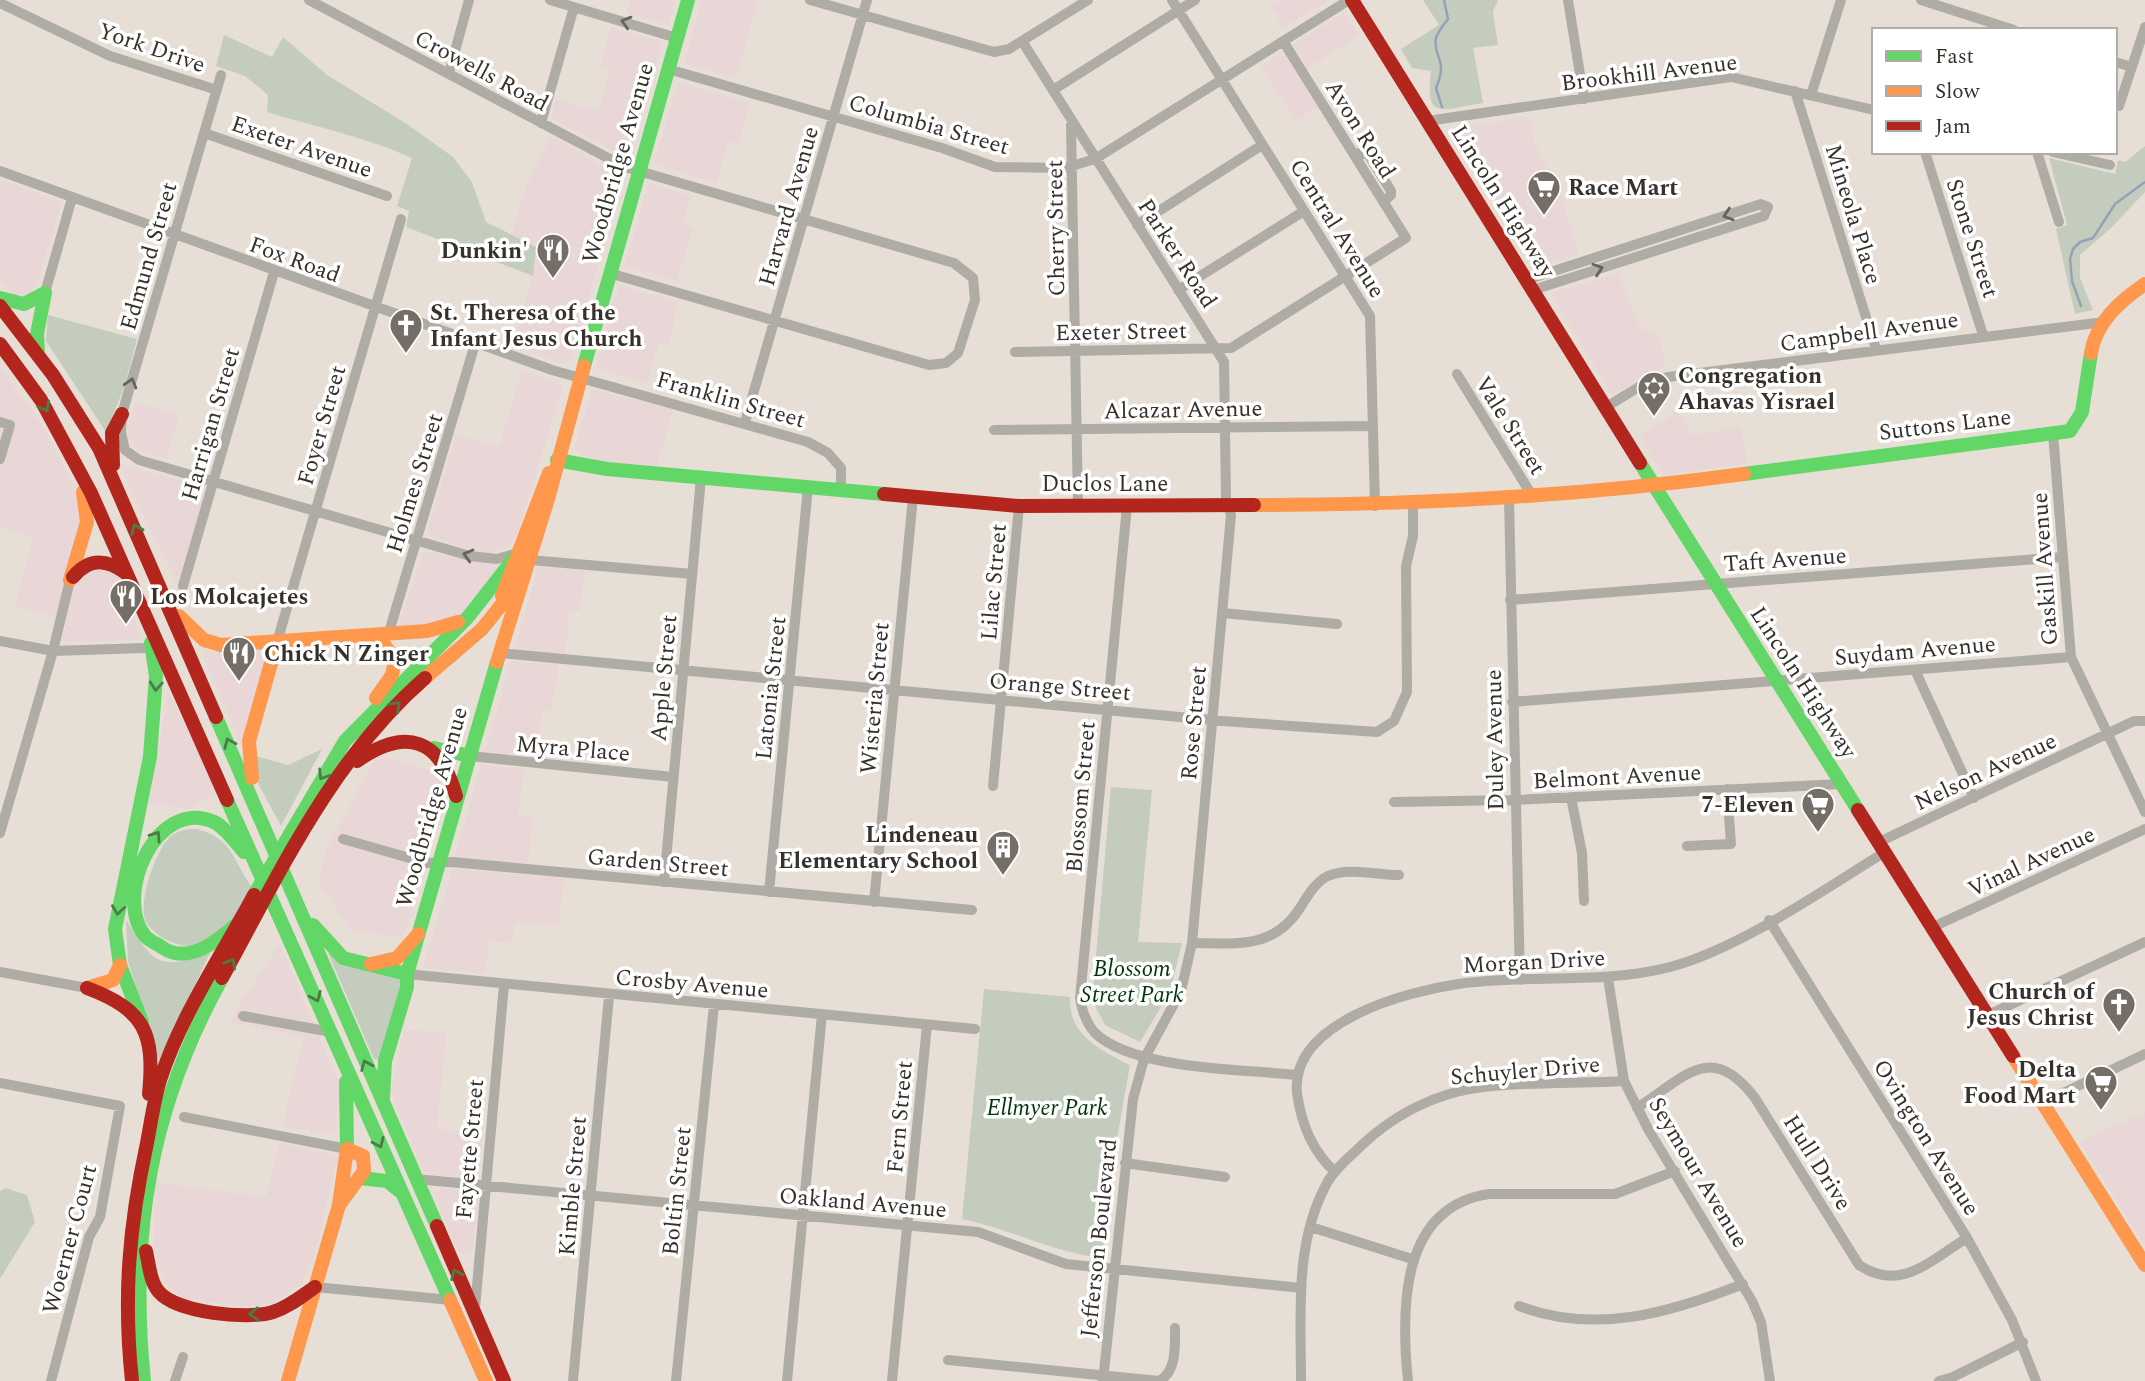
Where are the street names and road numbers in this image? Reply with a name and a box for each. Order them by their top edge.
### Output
street label: York Drive [93,14,210,83]
street label: Crowells Road [408,21,555,122]
street label: Brookhill Avenue [1559,45,1739,102]
street label: Woodbridge Avenue [573,59,664,268]
street label: Avon Road [1316,74,1404,186]
street label: Columbia Street [844,86,1013,165]
street label: Exeter Avenue [226,107,377,188]
street label: Lincoln Highway [1441,118,1565,286]
street label: Harvard Avenue [750,122,829,291]
street label: Mineola Place [1815,140,1890,289]
street label: Central Avenue [1280,152,1394,305]
street label: Cherry Street [1038,159,1075,297]
street label: Stone Street [1936,174,2007,303]
street label: Edmund Street [112,178,187,335]
street label: Parker Road [1128,192,1225,316]
street label: Fox Road [244,228,345,293]
street label: Campbell Avenue [1778,303,1961,362]
street label: Exeter Street [1055,314,1187,351]
street label: Harrigan Street [173,343,250,505]
street label: Foyer Street [289,361,356,489]
street label: Franklin Street [652,362,809,438]
street label: Vale Street [1465,369,1554,482]
street label: Alcazar Avenue [1103,392,1263,429]
street label: Suttons Lane [1877,400,2013,451]
street label: Holmes Street [378,409,453,558]
street label: Duclos Lane [1042,467,1168,502]
street label: Gaskill Avenue [2023,491,2068,647]
street label: Lilac Street [972,522,1017,642]
street label: Taft Avenue [1722,539,1848,582]
street label: Lincoln Highway [1740,600,1866,767]
street label: Apple Street [642,613,687,743]
street label: Latonia Street [747,615,796,762]
street label: Wisteria Street [851,621,900,775]
street label: Suydam Avenue [1833,627,1997,676]
street label: Orange Street [988,664,1132,711]
street label: Rose Street [1172,664,1217,782]
street label: Duley Avenue [1477,669,1514,811]
street label: Woodbridge Avenue [387,703,478,912]
street label: Blossom Street [1057,720,1106,874]
street label: Nelson Avenue [1909,724,2063,821]
street label: Myra Place [514,727,631,772]
street label: Belmont Avenue [1532,756,1702,799]
street label: Vinal Avenue [1962,818,2101,907]
street label: Garden Street [586,840,730,887]
street label: Morgan Drive [1462,941,1606,984]
street label: Crosby Avenue [614,960,770,1009]
street label: Schuyler Drive [1449,1048,1601,1095]
street label: Ovington Avenue [1864,1053,1988,1223]
street label: Fern Street [878,1059,923,1175]
street label: Fayette Street [447,1078,494,1221]
street label: Seymour Avenue [1639,1091,1757,1255]
street label: Hull Drive [1773,1108,1860,1217]
street label: Kimble Street [550,1115,597,1257]
street label: Boltin Street [653,1125,702,1257]
street label: Jefferson Boulevard [1072,1137,1127,1339]
street label: Woerner Court [34,1161,107,1318]
street label: Oakland Avenue [778,1179,948,1228]

